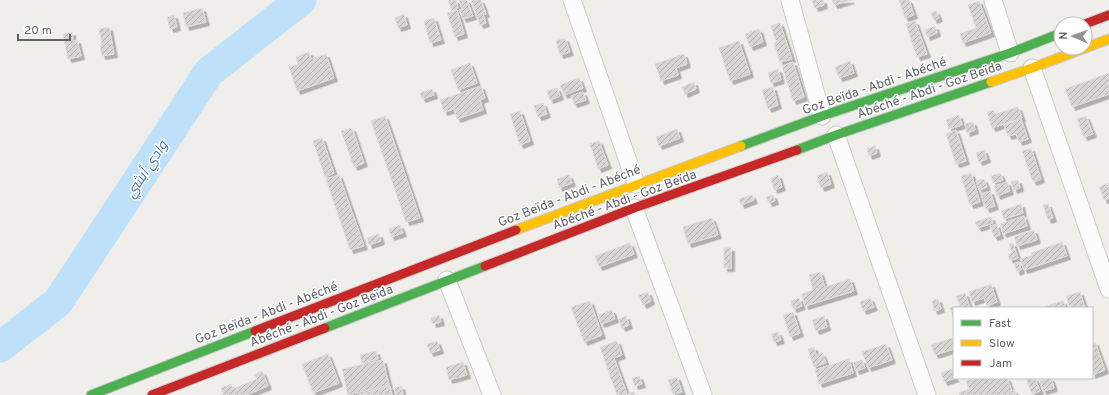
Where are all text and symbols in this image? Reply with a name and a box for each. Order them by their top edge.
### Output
scale bar [18,16,70,42]
north arrow [1053,16,1093,56]
text: 20 m [24,23,52,39]
text: N [1057,31,1071,40]
street label: Goz Beïda - Abdi - Abéché [800,55,949,119]
street label: Abéché - Abdi - Goz Beïda [855,59,1004,123]
water label: وادي أبشي [121,136,174,203]
street label: Goz Beïda - Abdi - Abéché [496,162,643,232]
street label: Abéché - Abdi - Goz Beïda [550,167,699,234]
street label: Goz Beïda - Abdi - Abéché [193,279,340,349]
street label: Abéché - Abdi - Goz Beïda [248,282,396,352]
legend [953,307,1093,379]
text: Fast [989,316,1011,332]
text: Slow [989,336,1015,352]
text: Jam [989,356,1012,372]

